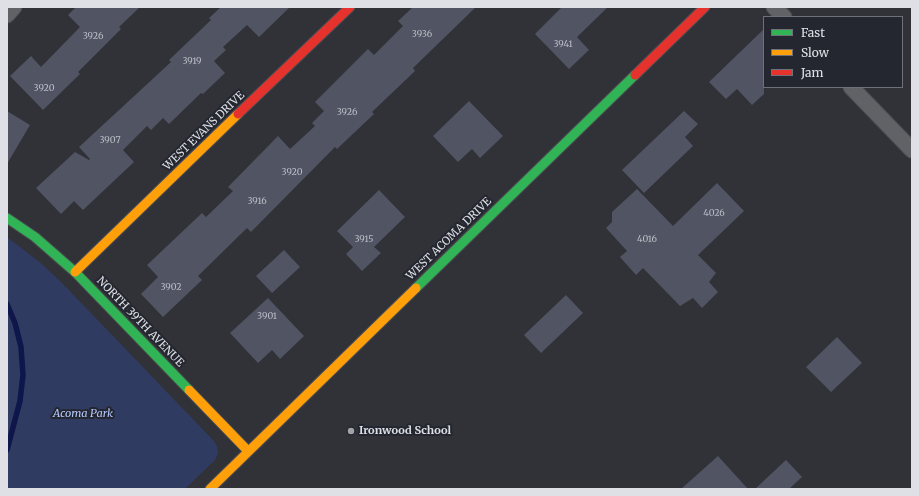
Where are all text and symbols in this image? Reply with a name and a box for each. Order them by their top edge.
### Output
legend [763,16,903,88]
text: Fast [801,25,825,40]
house number: 3936 [412,29,432,39]
house number: 3926 [83,31,103,41]
house number: 3941 [553,39,573,49]
text: Slow [801,45,829,60]
house number: 3919 [182,56,202,66]
text: Jam [801,65,823,80]
house number: 3920 [33,83,55,93]
street label: WEST EVANS DRIVE [161,89,247,173]
house number: 3926 [337,107,357,117]
house number: 3907 [99,135,121,145]
house number: 3920 [281,167,303,177]
street label: WEST ACOMA DRIVE [404,195,494,283]
house number: 3916 [247,196,267,206]
house number: 4026 [703,208,725,218]
house number: 3915 [354,234,374,244]
house number: 4016 [637,234,657,244]
street label: NORTH 39TH AVENUE [94,274,186,370]
house number: 3902 [160,282,182,292]
house number: 3901 [257,311,277,321]
park label: Acoma Park [53,407,113,421]
place label: Ironwood School [359,424,451,438]
marker: Ironwood School [346,426,356,436]

